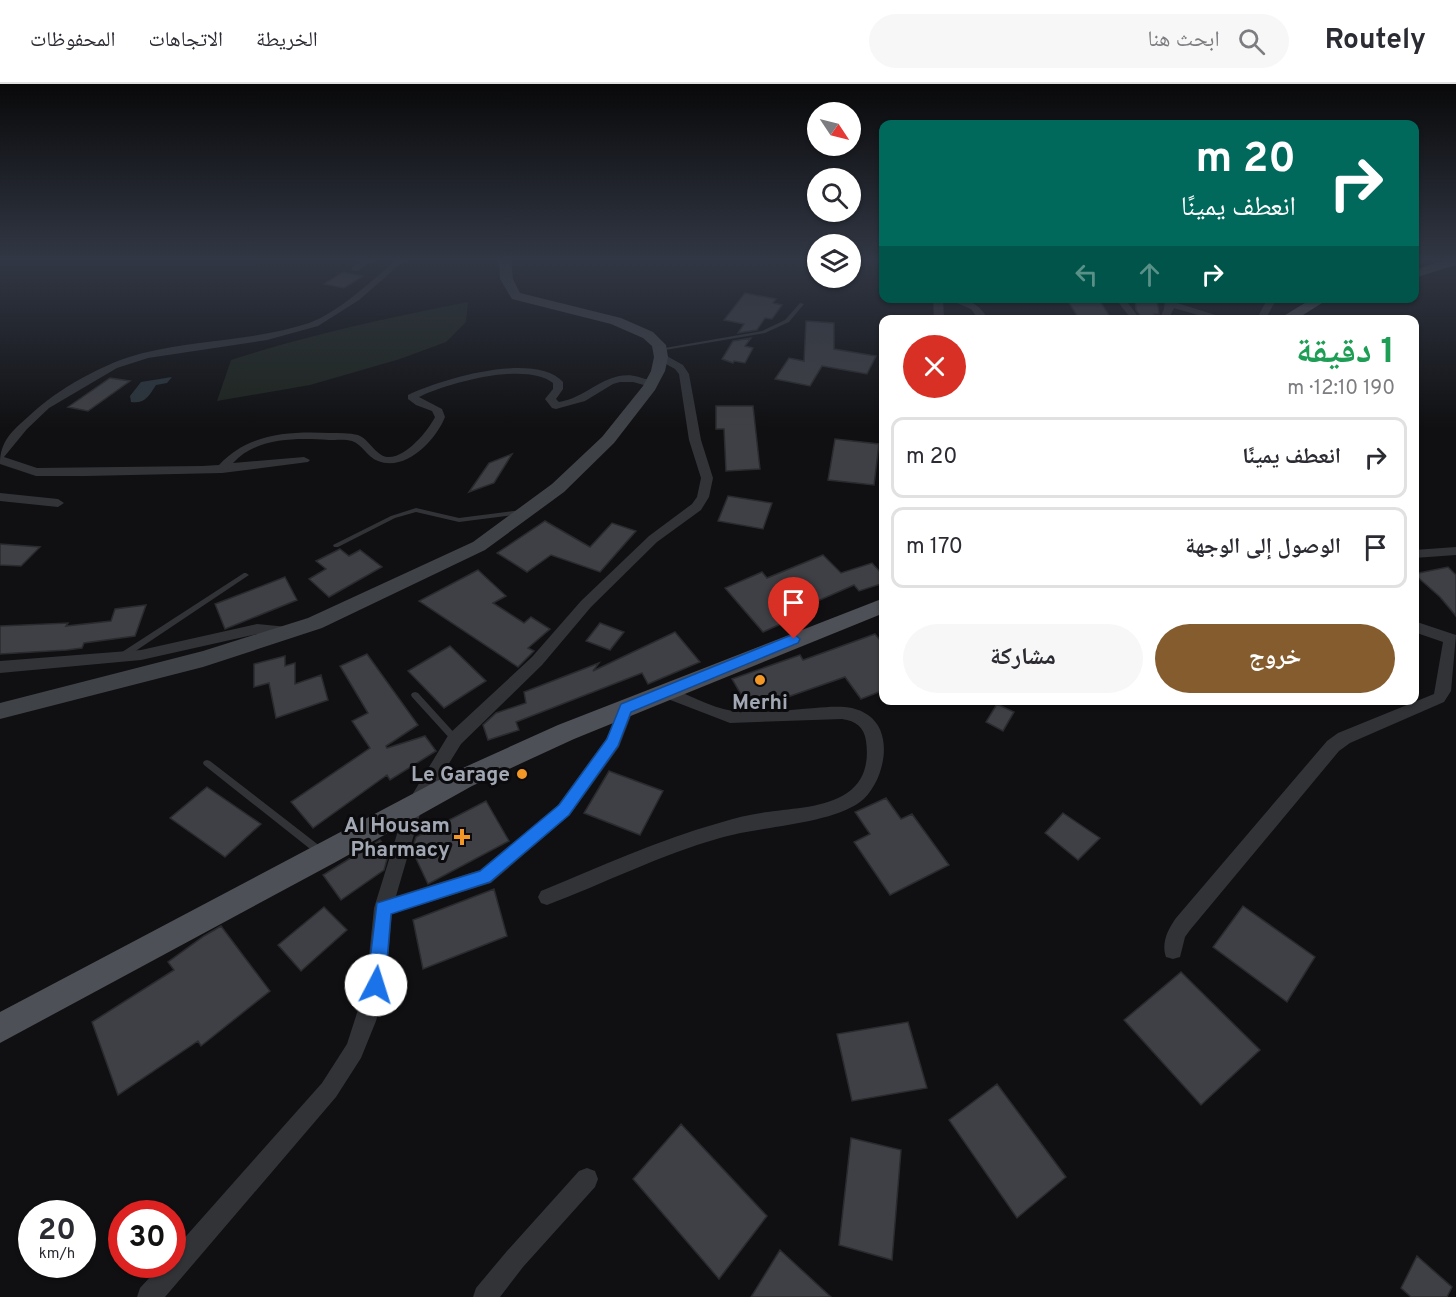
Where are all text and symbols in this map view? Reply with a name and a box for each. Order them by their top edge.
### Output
search box [869,14,1289,68]
text: Routely [1325,23,1426,59]
icon: search [1235,25,1268,58]
text: المحفوظات [30,27,115,54]
text: الاتجاهات [148,27,223,54]
text: الخريطة [256,27,318,54]
text: ابحث هنا [1147,27,1220,54]
north arrow [807,102,861,156]
map controls [807,102,861,288]
text: 20 m [1195,134,1296,187]
icon: right [1317,144,1395,222]
button: search [807,168,861,222]
text: انعطف يمينًا [1181,191,1296,225]
button: layers [807,234,861,288]
icon: left [1070,258,1103,291]
icon: ahead [1133,258,1166,291]
icon: right [1196,258,1229,291]
text: 1 دقيقة [1296,330,1395,376]
button: close [903,335,966,398]
text: 190 m · 12:10 [1287,376,1395,402]
icon: right [1359,441,1392,474]
text: 20 m [906,444,957,471]
text: انعطف يمينًا [1242,444,1341,471]
icon: arrive [1359,531,1392,564]
text: 170 m [906,534,963,561]
text: الوصول إلى الوجهة [1185,534,1341,561]
pin [768,577,819,639]
icon: arrive [777,586,810,619]
button: مشاركة [903,624,1143,693]
button: خروج [1155,624,1395,693]
marker: Merhi [753,673,767,687]
place label: Merhi [732,690,788,717]
place label: Le Garage [411,762,510,789]
marker: Le Garage [515,767,529,781]
place label: Al Housam Pharmacy [344,813,450,864]
marker: Al Housam Pharmacy [455,830,469,844]
position arrow [344,953,408,1017]
speed limit sign: 30 [108,1200,186,1278]
text: 20 [38,1213,76,1250]
text: km/h [39,1245,75,1264]

